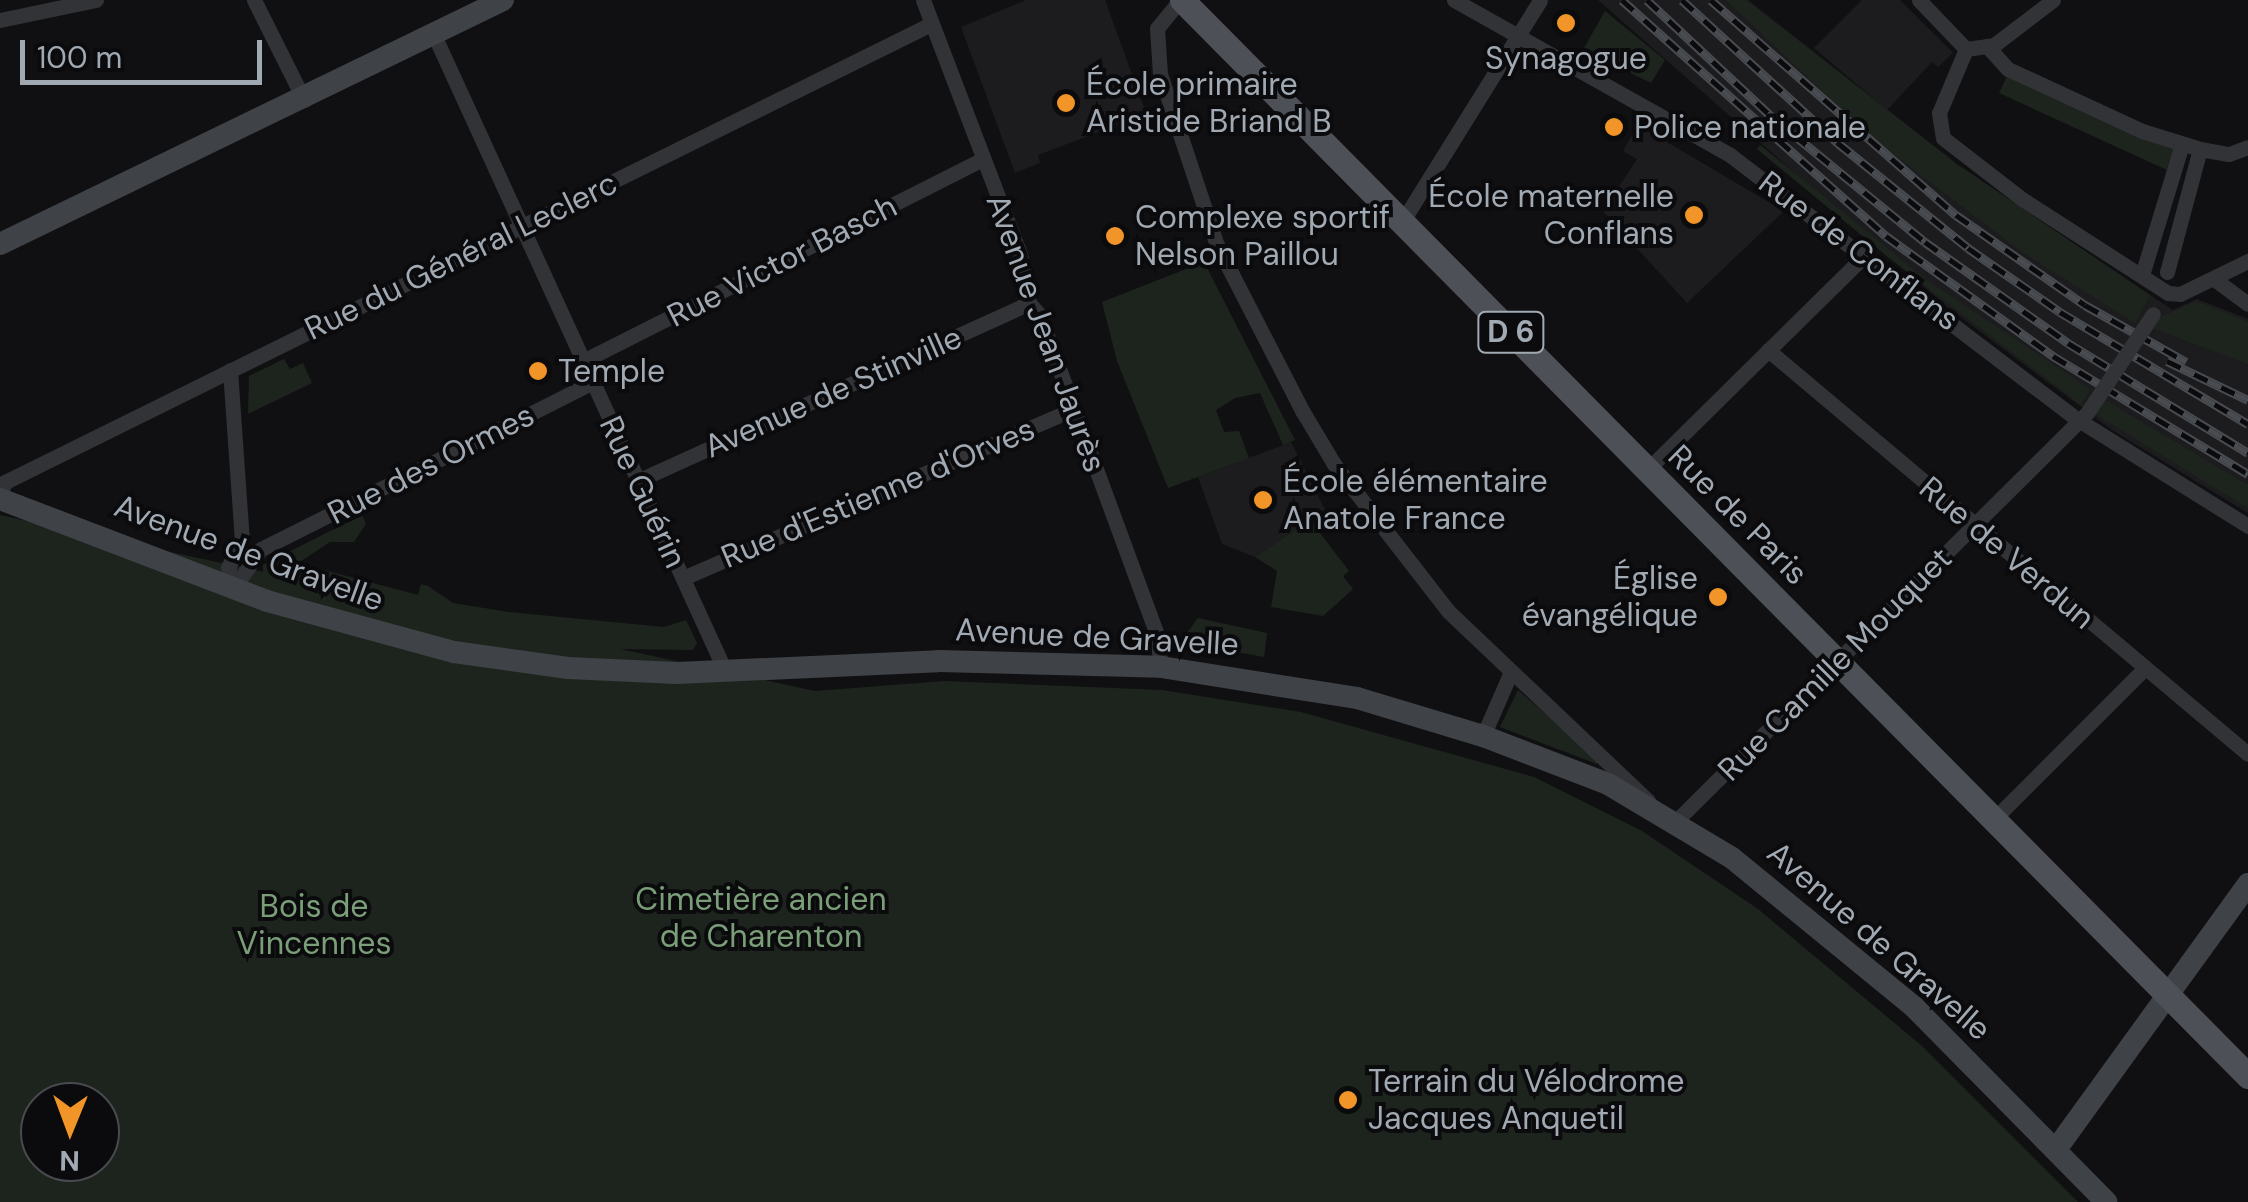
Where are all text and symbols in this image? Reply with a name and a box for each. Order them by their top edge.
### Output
marker: Synagogue [1555,12,1577,34]
scale bar [25,20,268,82]
text: 100 m [37,38,122,77]
place label: Synagogue [1485,39,1647,77]
place label: École primaire Aristide Briand B [1086,66,1332,141]
marker: École primaire Aristide Briand B [1055,92,1077,114]
place label: Police nationale [1634,108,1866,146]
marker: Police nationale [1603,116,1625,138]
street label: Rue de Conflans [1751,163,1967,339]
street label: Rue du Général Leclerc [299,164,623,348]
place label: École maternelle Conflans [1428,178,1674,253]
street label: Rue Victor Basch [661,187,903,335]
street label: Avenue Jean Jaurès [978,189,1114,477]
place label: Complexe sportif Nelson Paillou [1135,199,1390,274]
marker: École maternelle Conflans [1683,204,1705,226]
marker: Complexe sportif Nelson Paillou [1104,225,1126,247]
road number: D 6 [1476,307,1546,357]
street label: Avenue de Stinville [698,318,968,466]
place label: Temple [558,352,665,390]
marker: Temple [527,360,549,382]
street label: Rue des Ormes [322,396,540,532]
street label: Rue Guérin [591,410,695,574]
street label: Rue d'Estienne d'Orves [716,410,1040,576]
street label: Rue de Paris [1660,437,1816,593]
place label: École élémentaire Anatole France [1283,463,1548,538]
street label: Rue de Verdun [1912,469,2102,637]
street label: Avenue de Gravelle [109,486,389,620]
marker: École élémentaire Anatole France [1252,489,1274,511]
street label: Rue Camille Mouquet [1710,539,1960,789]
place label: Église évangélique [1522,560,1698,635]
marker: Église évangélique [1707,586,1729,608]
street label: Avenue de Gravelle [954,610,1240,664]
street label: Avenue de Gravelle [1759,833,1999,1049]
park label: Cimetière ancien de Charenton [635,881,887,956]
park label: Bois de Vincennes [237,888,391,963]
place label: Terrain du Vélodrome Jacques Anquetil [1368,1063,1684,1138]
north arrow [20,1082,120,1182]
marker: Terrain du Vélodrome Jacques Anquetil [1337,1089,1359,1111]
text: N [59,1142,80,1179]

